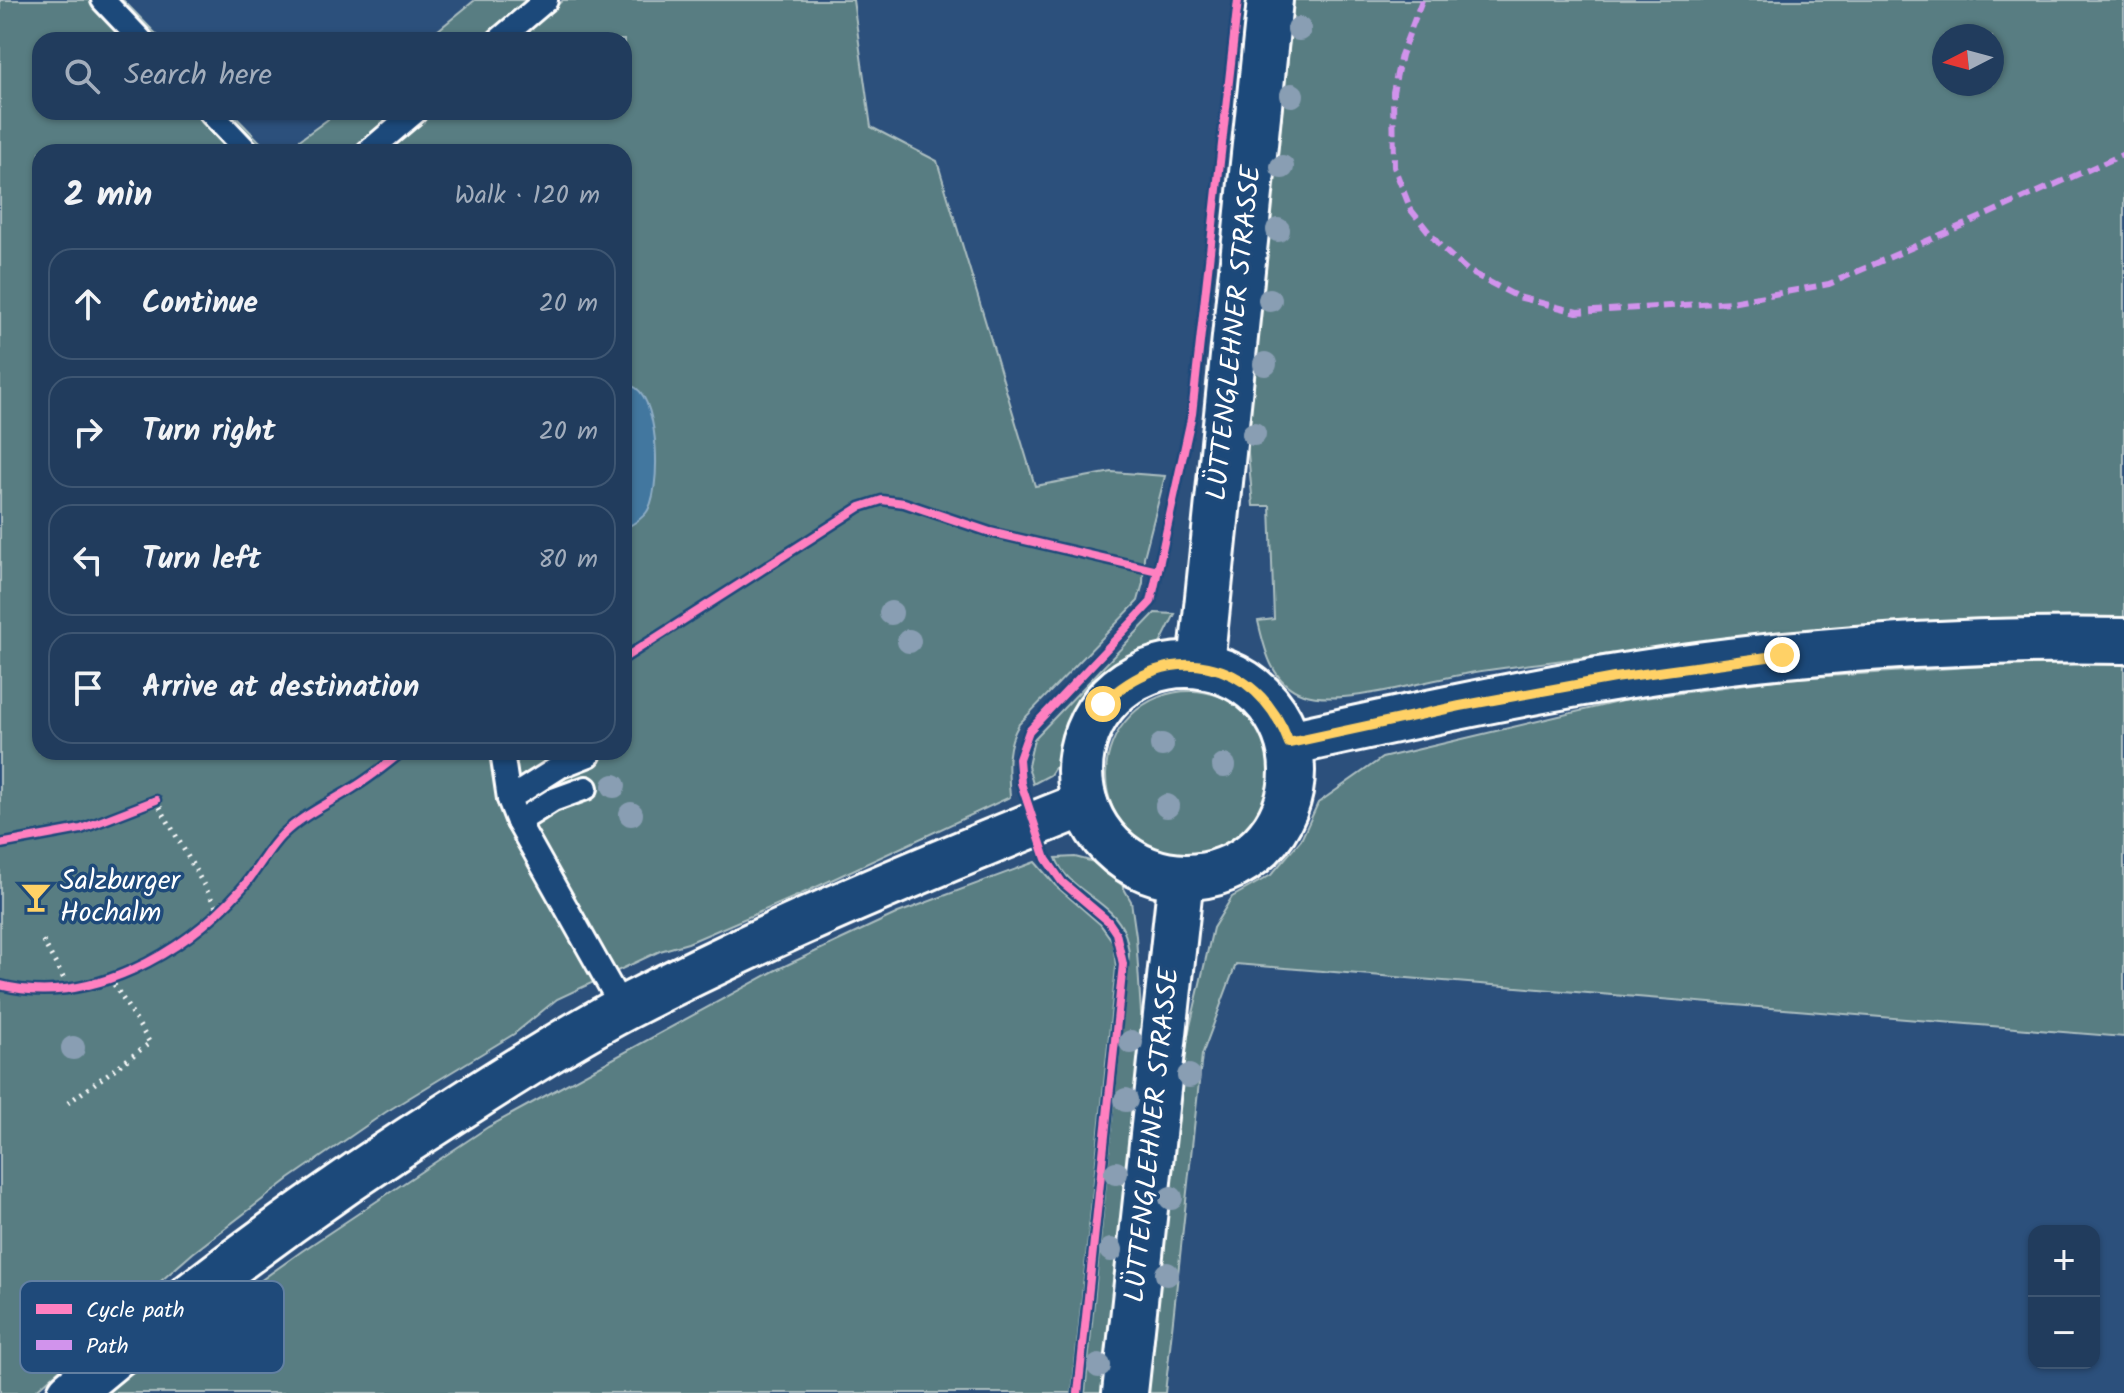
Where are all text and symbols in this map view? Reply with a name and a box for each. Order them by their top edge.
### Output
north arrow [1932,24,2004,96]
search box [32,32,632,120]
text: Search here [124,52,272,100]
icon: search [60,54,104,98]
street label: LÜTTENGLEHNER STRASSE [1195,162,1275,503]
text: 2 min [64,169,152,223]
text: Walk · 120 m [455,175,600,217]
text: Continue [142,280,258,328]
icon: ahead [66,282,110,326]
text: 20 m [539,283,598,325]
text: Turn right [142,408,275,456]
icon: right [66,410,110,454]
text: 20 m [539,411,598,453]
text: Turn left [142,536,261,584]
icon: left [66,538,110,582]
text: 80 m [538,539,598,581]
route end [1764,637,1800,673]
text: Arrive at destination [142,664,419,712]
icon: arrive [66,666,110,710]
route start [1085,686,1121,722]
place label: Salzburger Hochalm [60,859,182,936]
bar icon: Salzburger Hochalm [19,880,53,914]
street label: LÜTTENGLEHNER STRASSE [1113,964,1193,1305]
map controls [2028,1225,2100,1369]
button: + [2028,1225,2100,1297]
legend [20,1281,284,1373]
text: Cycle path [86,1294,185,1329]
button: − [2028,1297,2100,1369]
text: Path [86,1330,129,1365]

